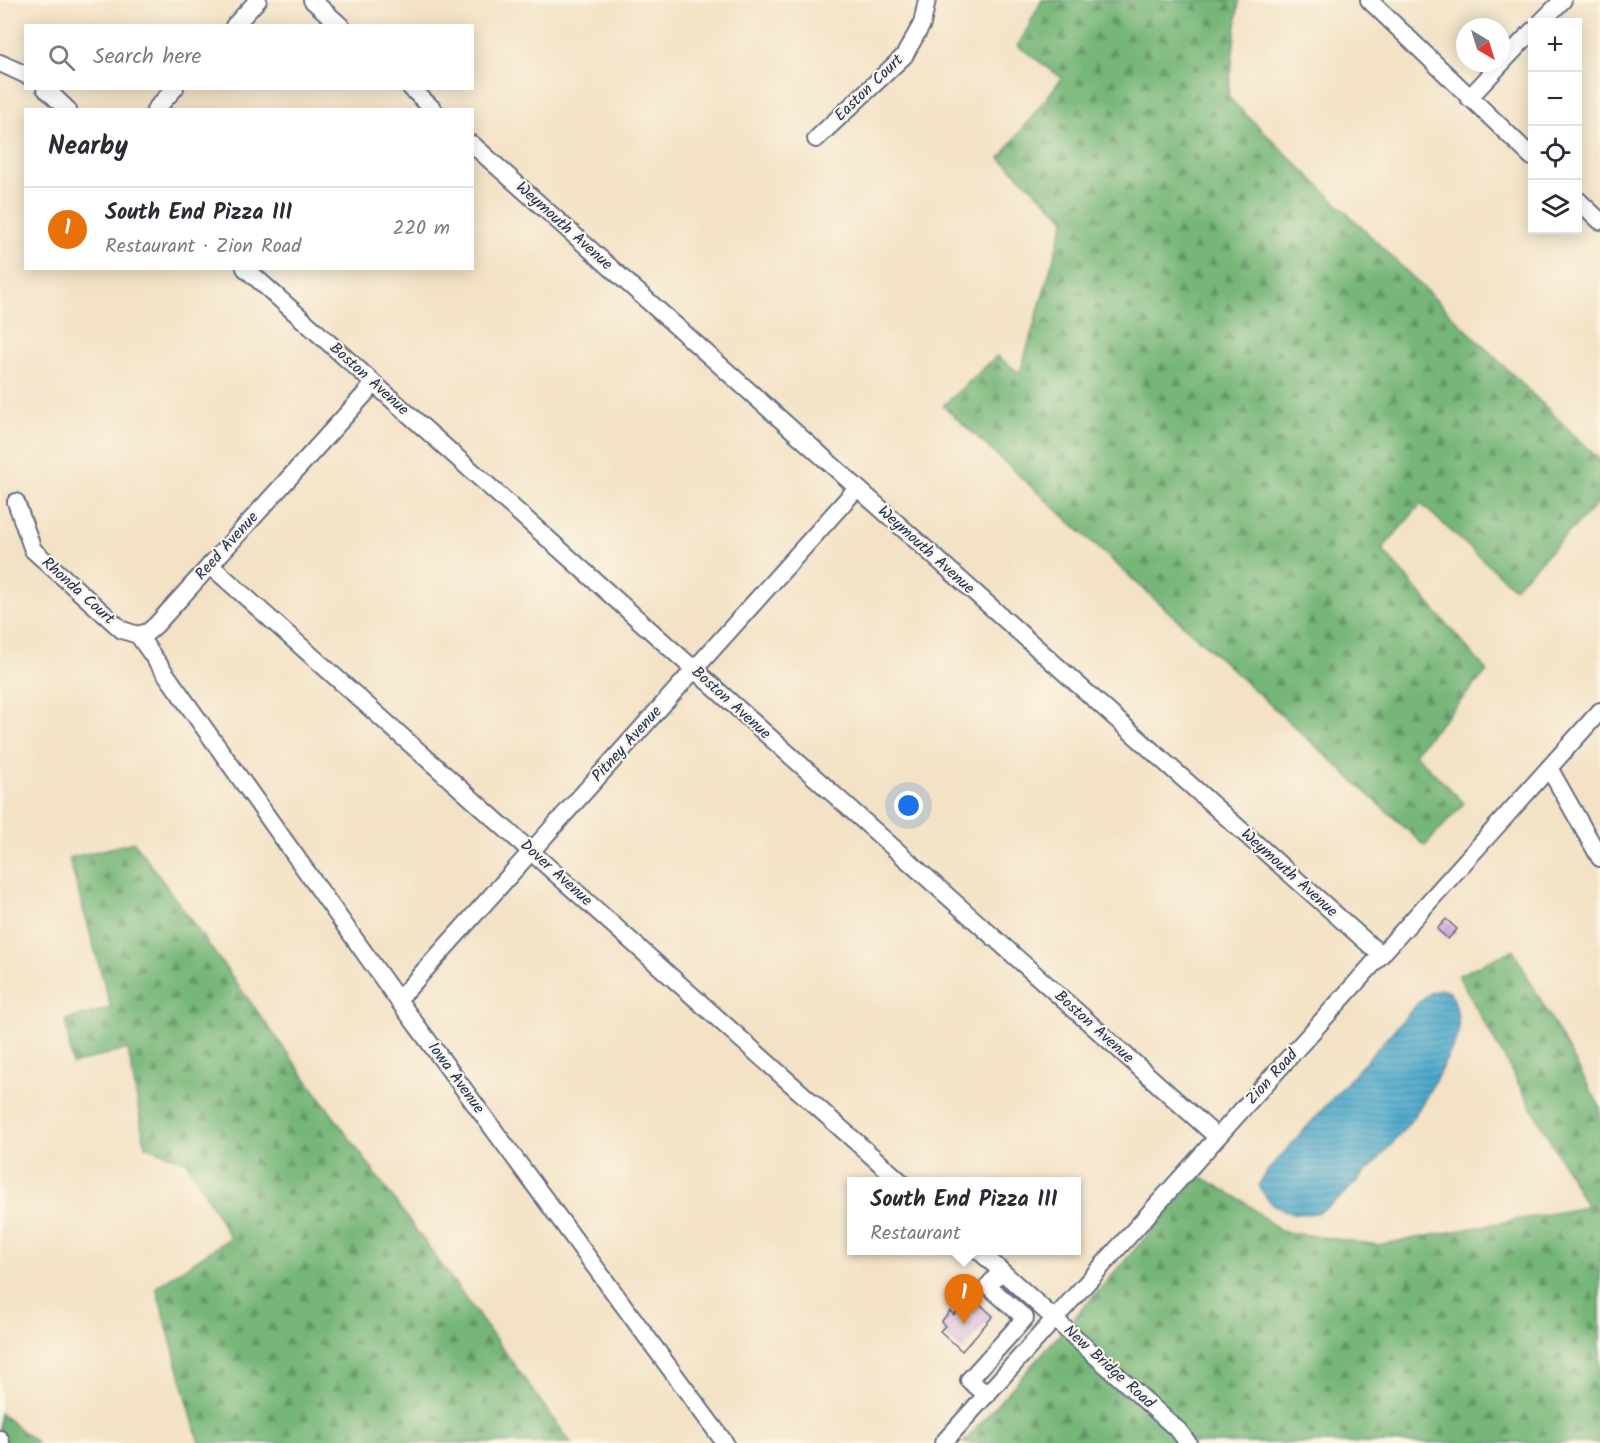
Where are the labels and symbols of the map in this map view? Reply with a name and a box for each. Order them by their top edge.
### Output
north arrow [1456,18,1510,72]
street label: Easton Court [829,48,910,128]
street label: Weymouth Avenue [510,175,618,277]
street label: Boston Avenue [324,336,414,422]
street label: Weymouth Avenue [872,499,980,601]
street label: Reed Avenue [189,506,265,586]
street label: Rhonda Court [36,551,121,631]
street label: Boston Avenue [686,660,776,746]
street label: Pitney Avenue [586,700,668,788]
your location [894,791,923,820]
street label: Weymouth Avenue [1235,822,1343,924]
street label: Dover Avenue [514,833,598,913]
street label: Boston Avenue [1049,984,1139,1070]
street label: Iowa Avenue [421,1037,491,1119]
street label: Zion Road [1240,1043,1305,1111]
pin: 1 [944,1274,984,1324]
street label: New Bridge Road [1058,1319,1161,1416]

